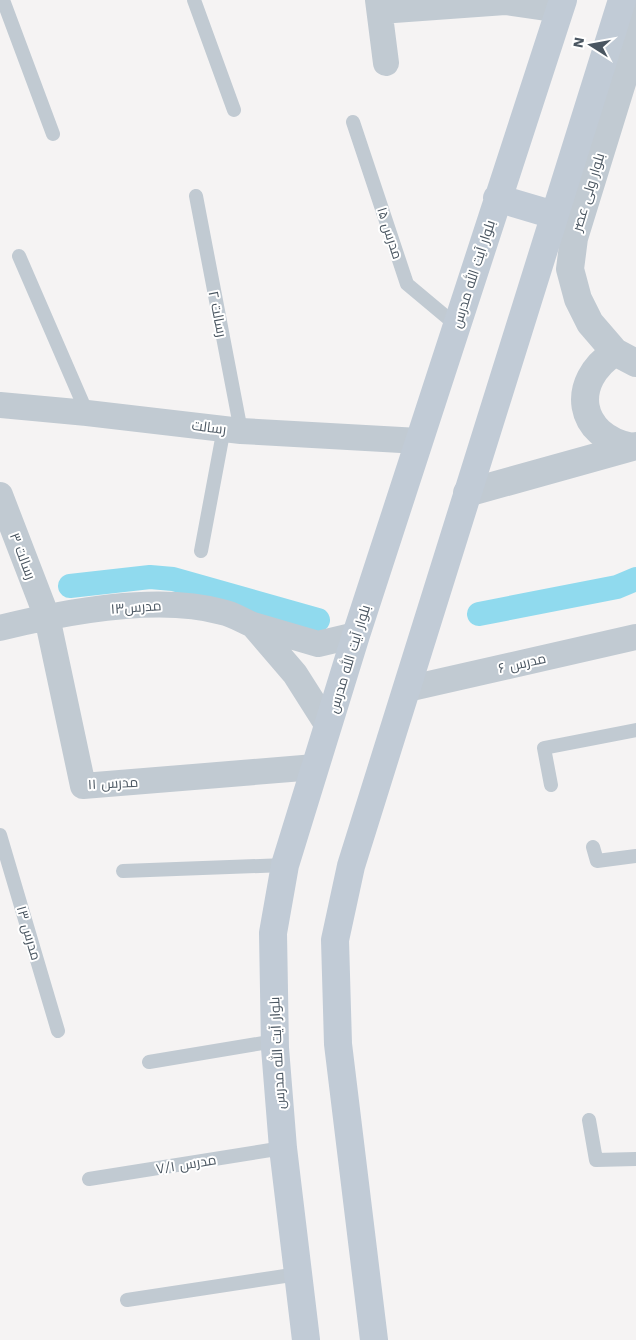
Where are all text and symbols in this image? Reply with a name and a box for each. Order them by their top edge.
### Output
north arrow [566,20,616,70]
text: N [569,36,587,49]
street label: بلوار ولی عصر [568,151,607,234]
street label: مدرس ۱۵ [374,205,406,261]
street label: بلوار آیت الله مدرس [447,218,498,330]
street label: رسالت ۲ [206,289,230,339]
street label: رسالت [191,417,227,437]
street label: رسالت ۳ [7,530,39,582]
street label: مدرس۱۳ [110,597,162,617]
street label: بلوار آیت الله مدرس [324,603,373,715]
street label: مدرس ۶ [497,650,547,676]
street label: مدرس ۱۱ [87,774,139,792]
street label: مدرس ۱۳ [14,904,44,962]
street label: بلوار آیت الله مدرس [265,996,288,1110]
street label: مدرس ۷/۱ [155,1151,217,1177]

